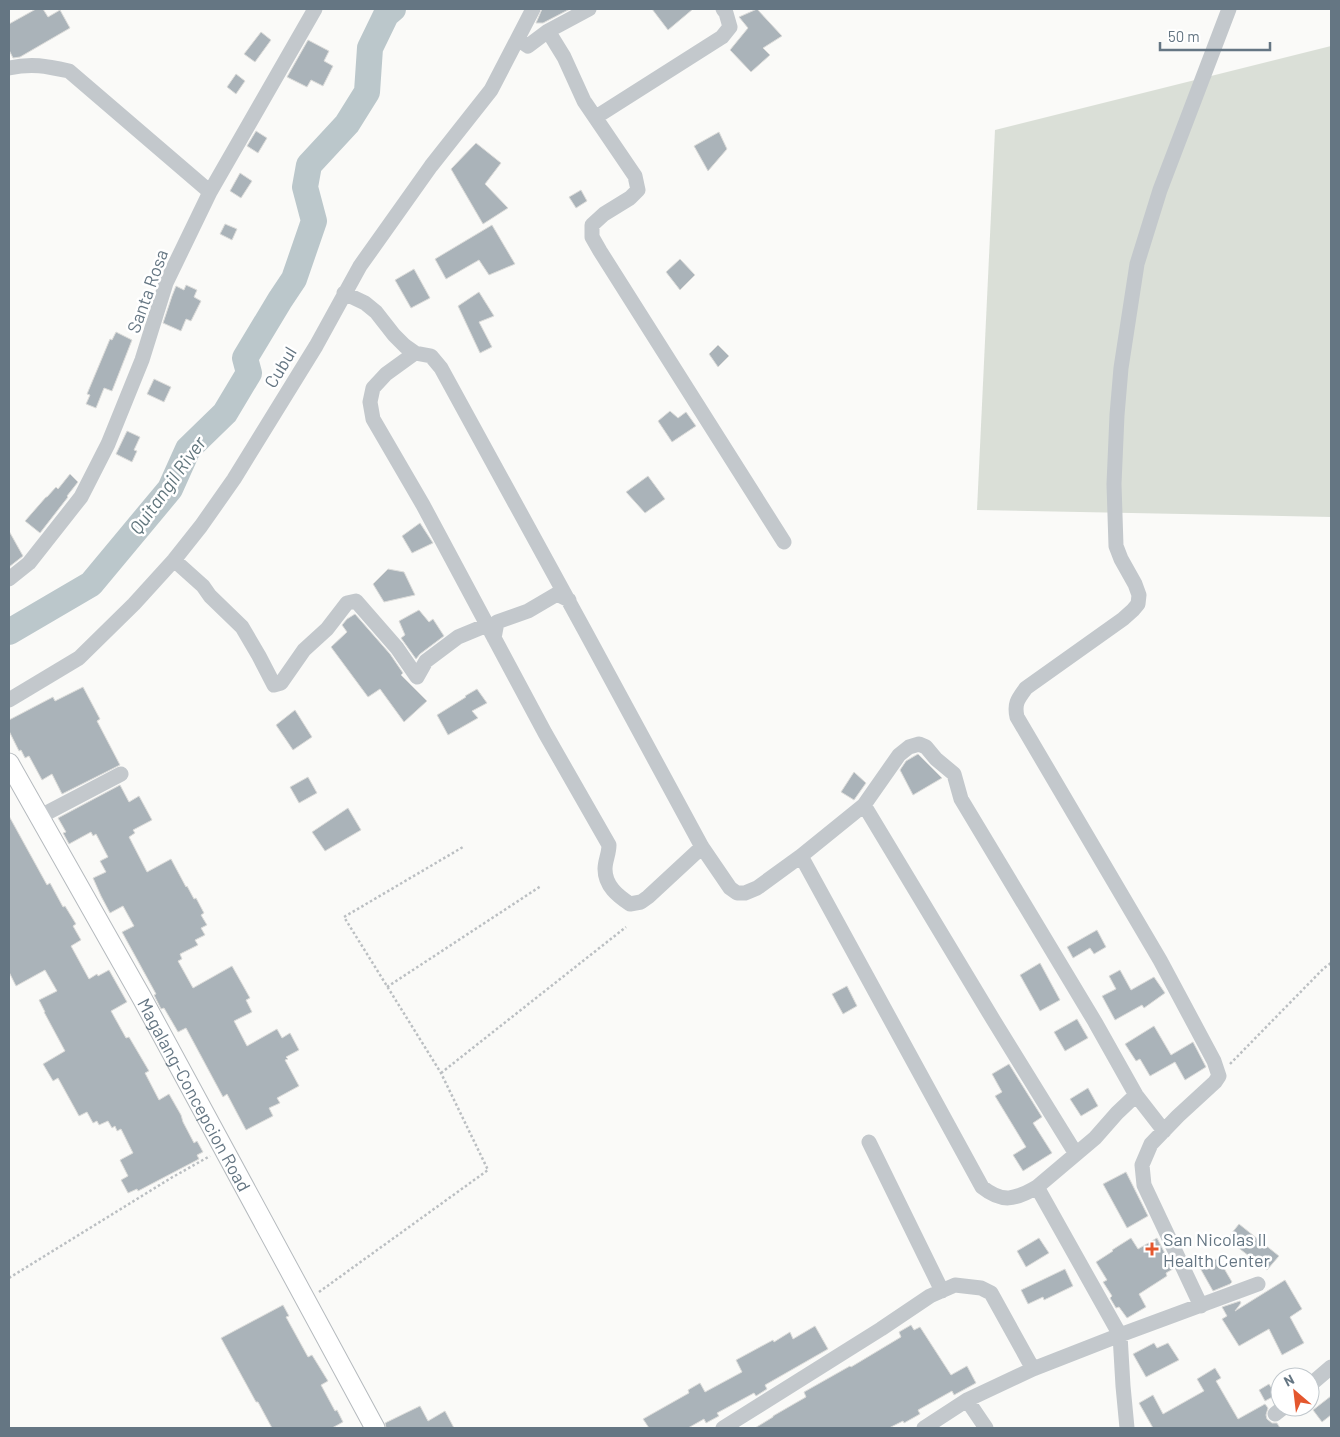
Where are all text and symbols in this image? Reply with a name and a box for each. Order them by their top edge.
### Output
scale bar [1160,20,1270,52]
text: 50 m [1168,27,1200,45]
street label: Santa Rosa [122,246,172,336]
street label: Cubul [259,342,301,392]
water label: Quitangil River [124,431,211,538]
street label: Magalang-Concepcion Road [133,994,256,1195]
place label: San Nicolas II Health Center [1163,1228,1271,1271]
marker: San Nicolas II Health Center [1145,1242,1159,1256]
north arrow [1270,1367,1320,1417]
text: N [1281,1370,1297,1390]

